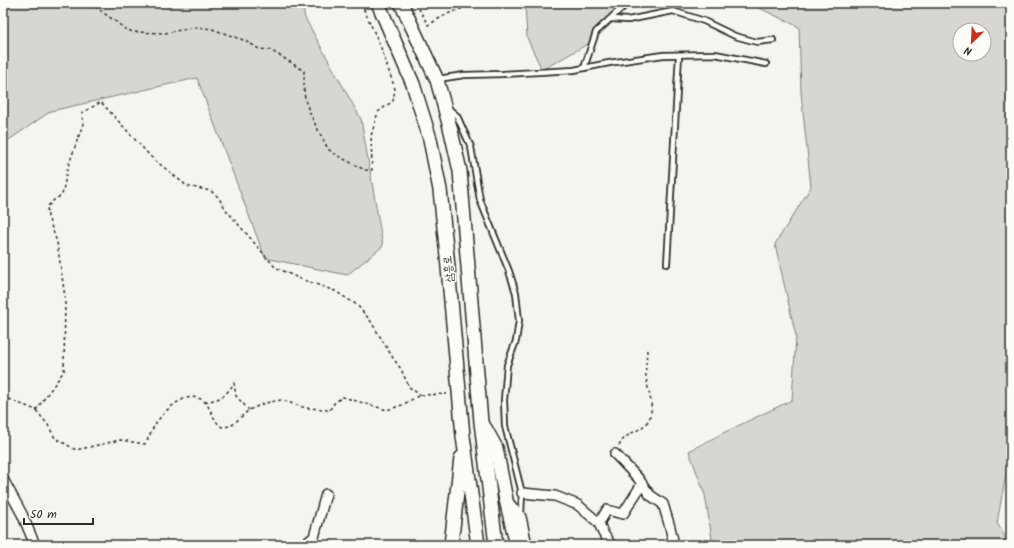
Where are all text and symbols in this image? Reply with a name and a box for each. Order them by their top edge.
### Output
north arrow [952,22,992,62]
text: N [961,41,975,60]
street label: 삼흥로 [439,255,459,283]
scale bar [24,500,93,526]
text: 50 m [30,505,57,524]

